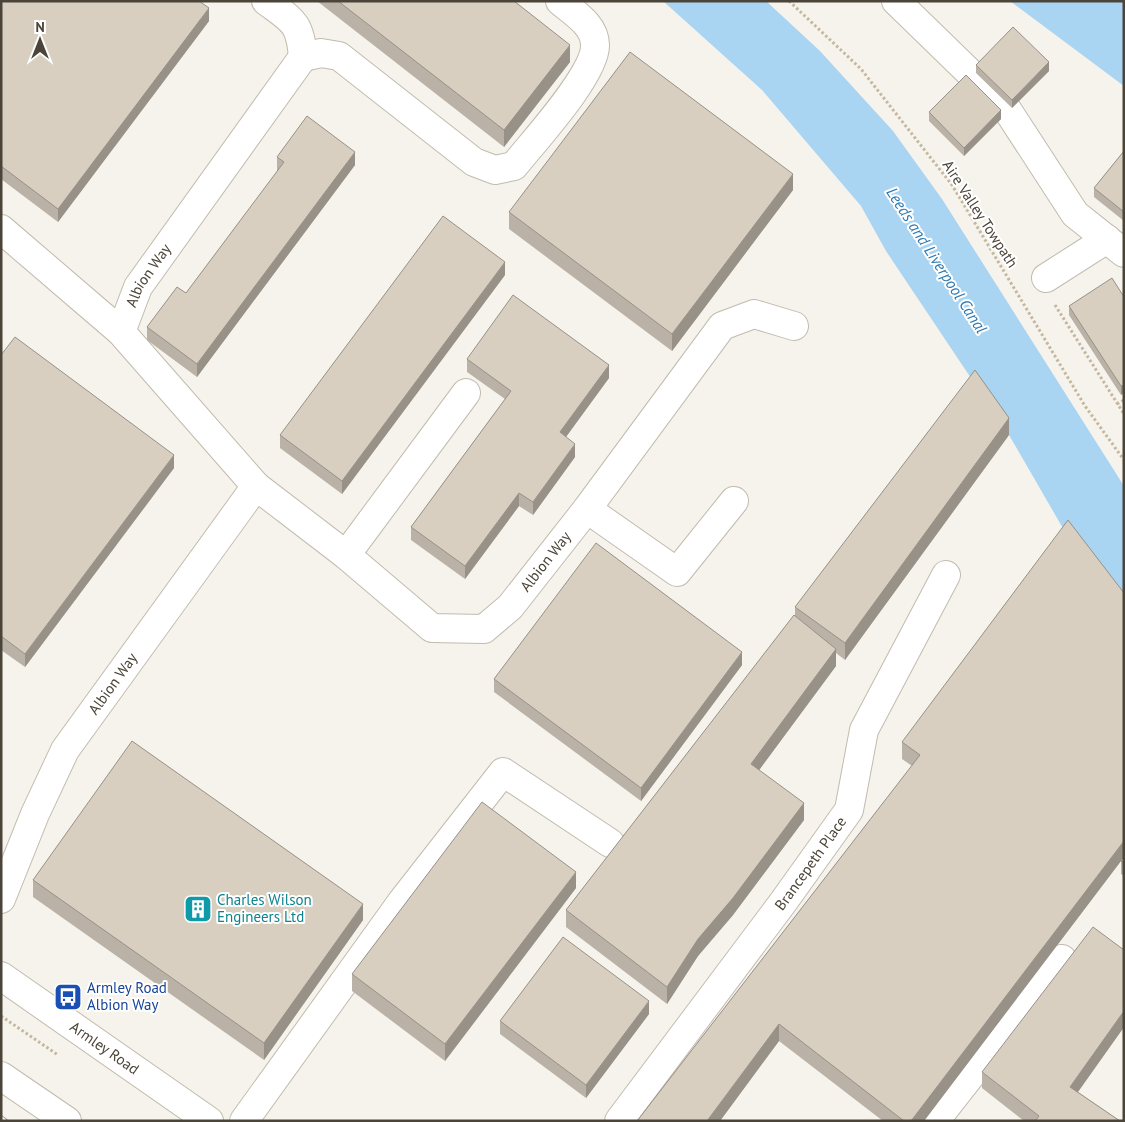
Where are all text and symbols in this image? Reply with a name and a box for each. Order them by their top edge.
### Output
north arrow [15,15,65,65]
text: N [35,18,45,36]
street label: Aire Valley Towpath [939,156,1022,271]
water label: Leeds and Liverpool Canal [882,183,992,337]
street label: Albion Way [121,240,175,310]
street label: Albion Way [516,527,575,595]
street label: Albion Way [84,649,141,718]
street label: Brancepeth Place [770,813,850,914]
place label: Charles Wilson Engineers Ltd [217,890,312,926]
building icon: Charles Wilson Engineers Ltd [183,894,213,924]
place label: Armley Road Albion Way [87,978,167,1014]
bus stop icon: Armley Road Albion Way [53,982,83,1012]
street label: Armley Road [66,1017,143,1078]

